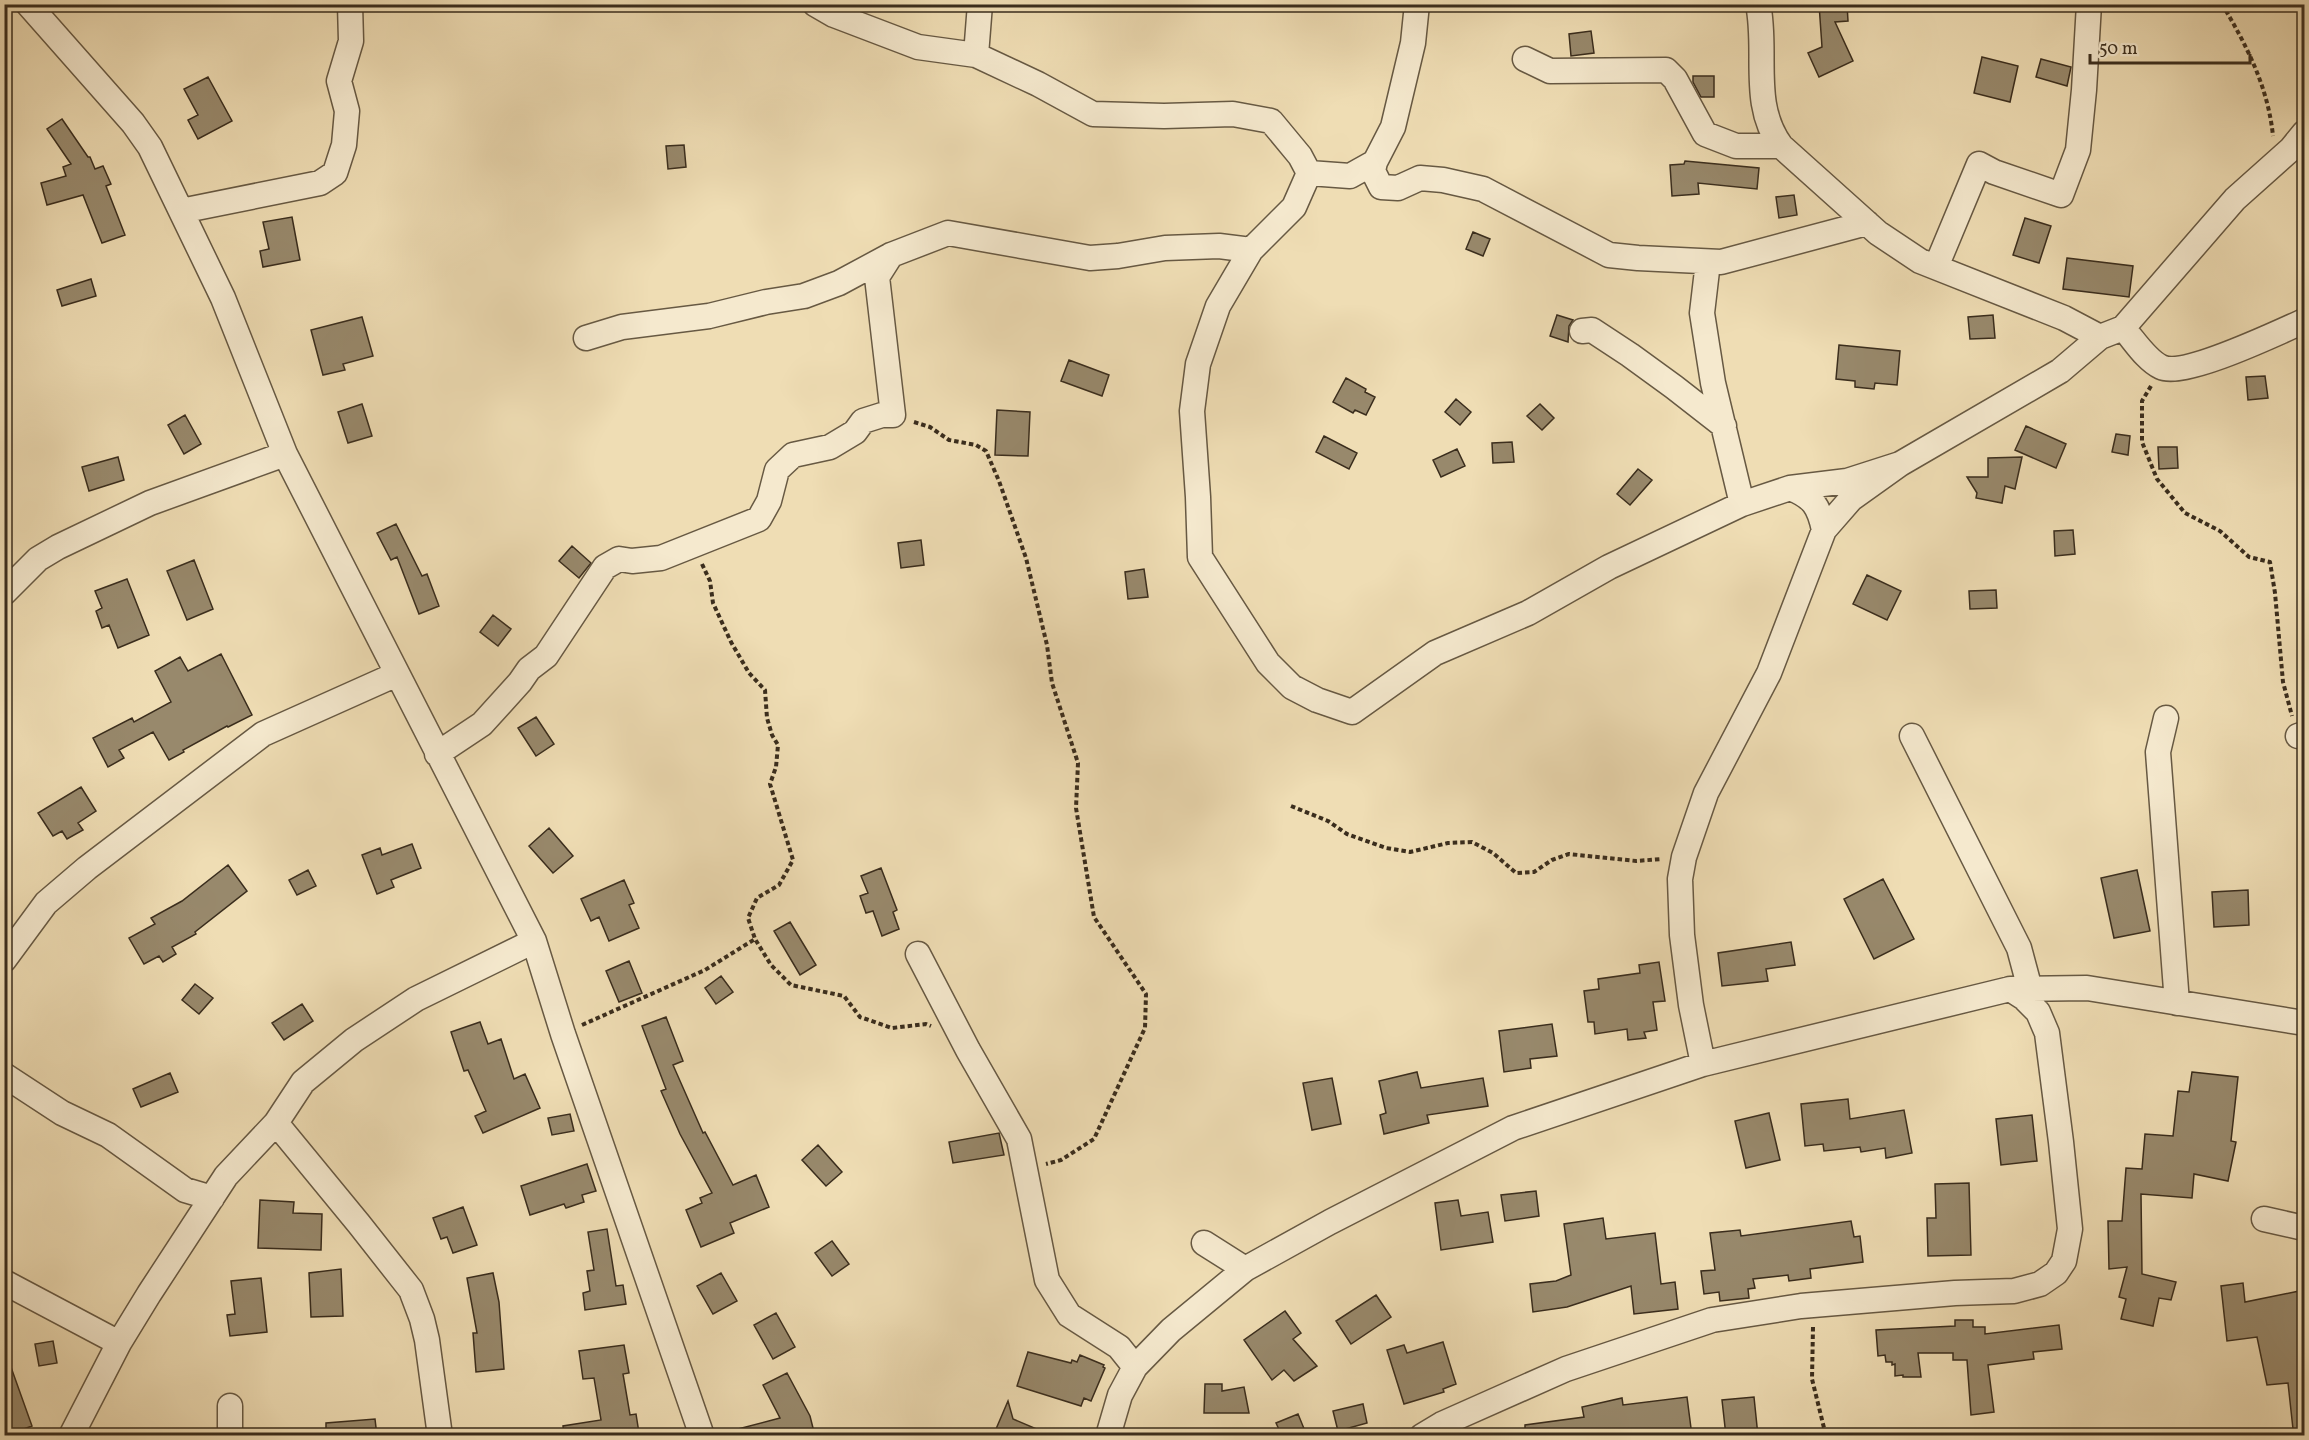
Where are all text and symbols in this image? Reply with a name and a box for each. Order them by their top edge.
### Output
scale bar [2090,27,2250,65]
text: 50 m [2099,37,2138,62]

